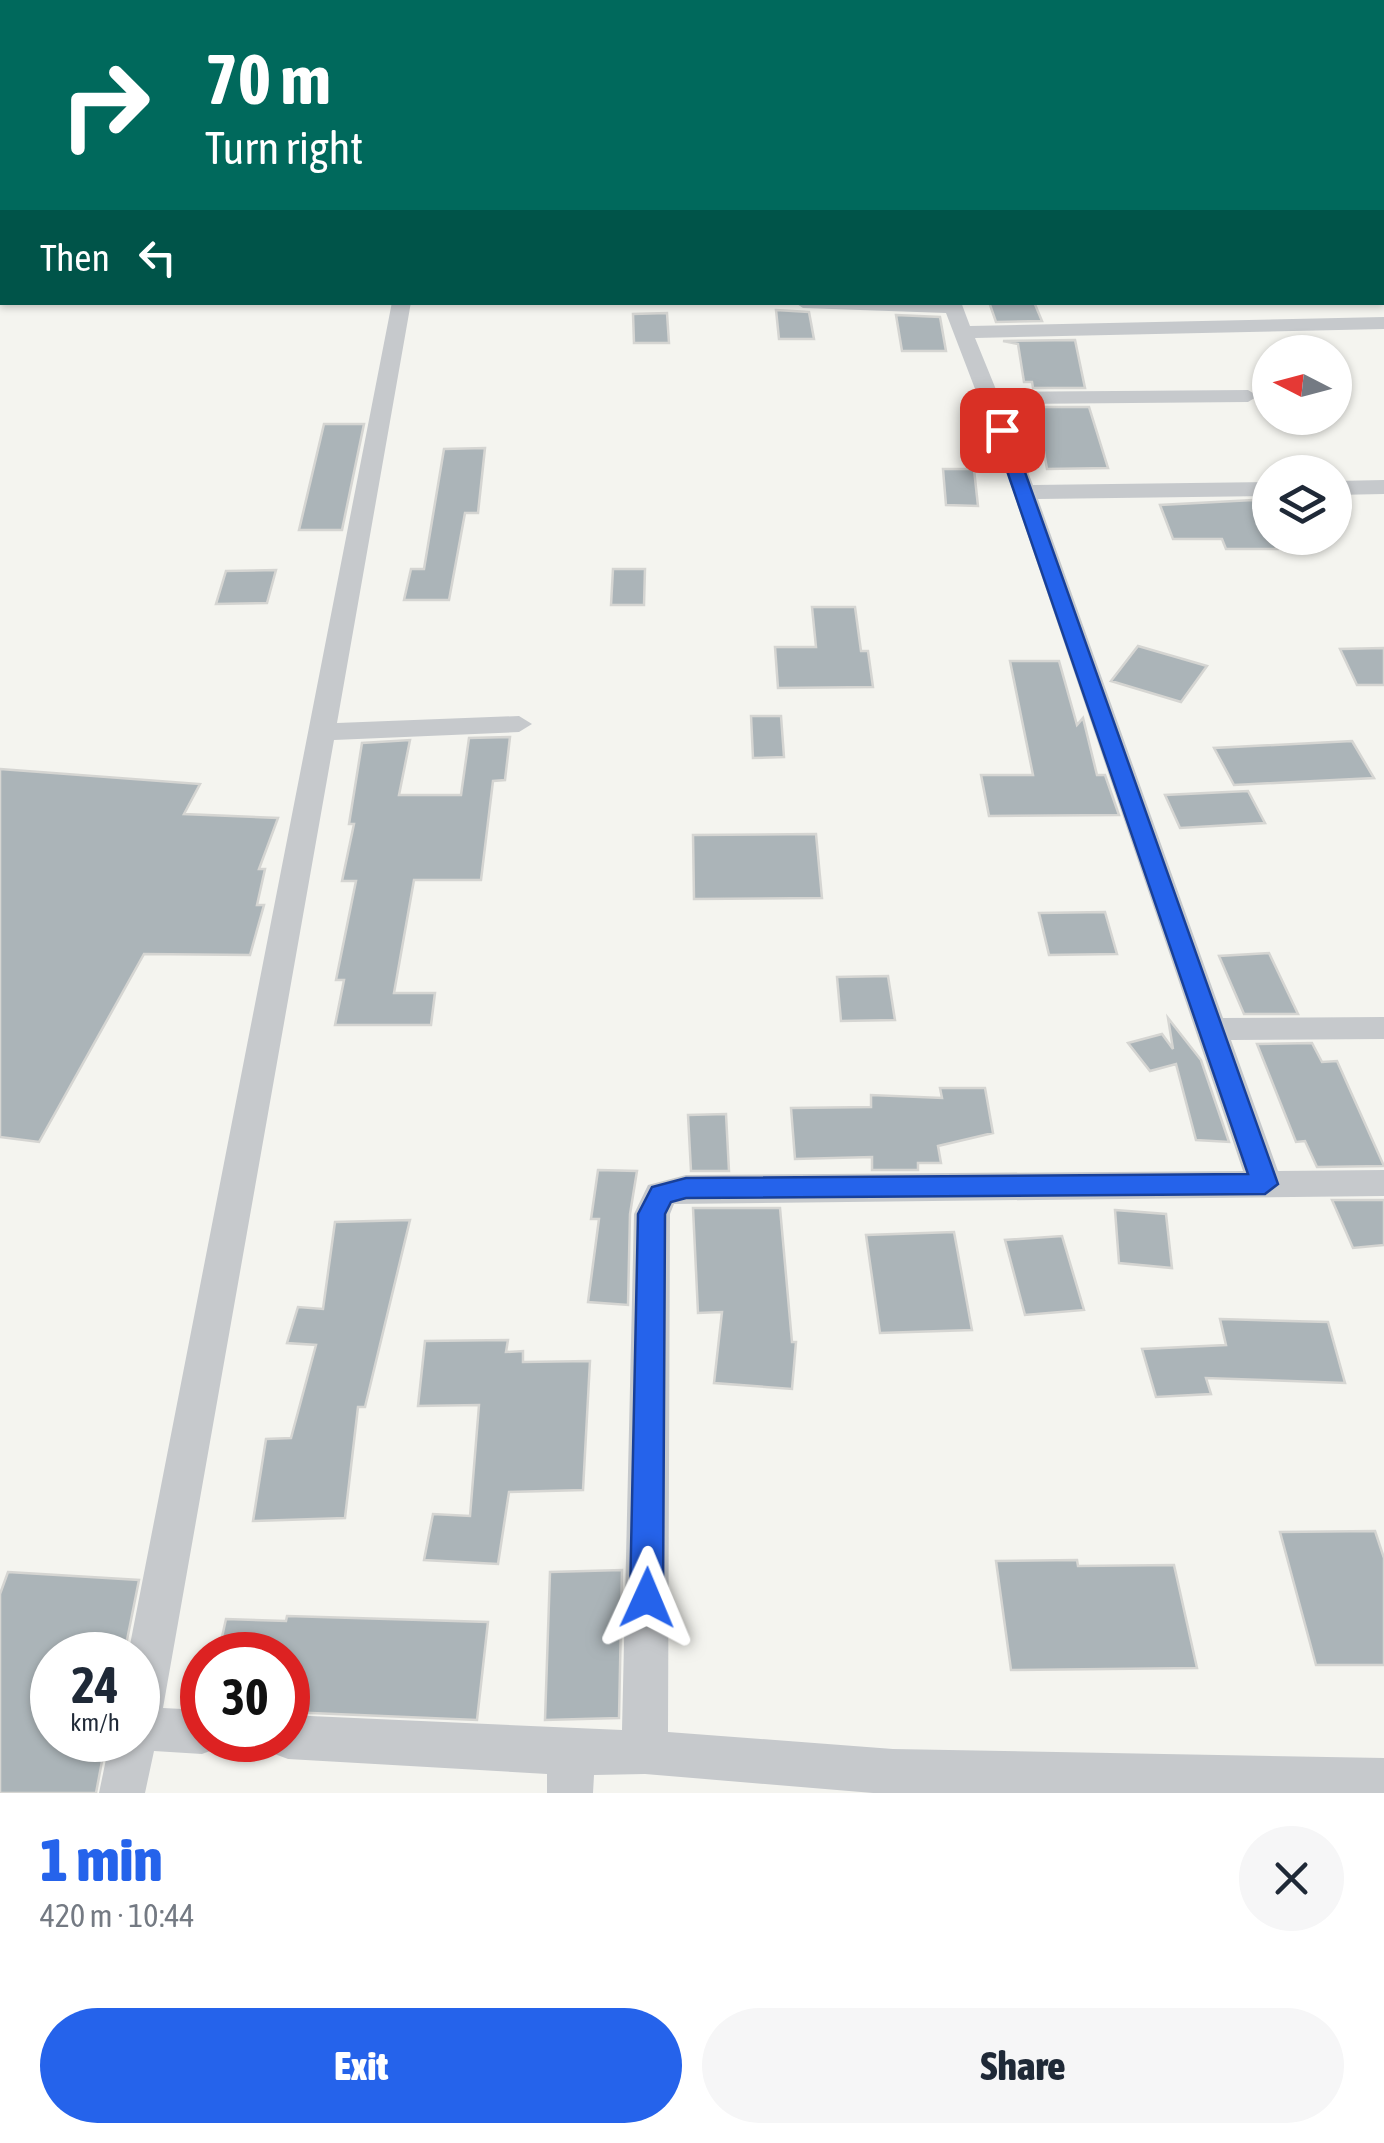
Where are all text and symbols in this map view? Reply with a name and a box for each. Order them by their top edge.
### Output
text: 70 m [205,39,331,119]
icon: right [40,40,170,170]
text: Turn right [205,122,363,174]
icon: left [130,230,185,285]
text: Then [40,236,110,279]
north arrow [1252,335,1352,435]
map controls [1252,335,1352,555]
pin [960,388,1045,473]
icon: arrive [975,403,1030,458]
button: layers [1252,455,1352,555]
position arrow [595,1546,699,1650]
speed limit sign: 30 [180,1632,310,1762]
text: 24 [71,1656,118,1714]
text: km/h [70,1708,120,1736]
text: 1 min [40,1825,163,1894]
button: close [1239,1826,1344,1931]
text: 420 m · 10:44 [40,1897,195,1934]
button: Exit [40,2008,682,2123]
button: Share [702,2008,1344,2123]

